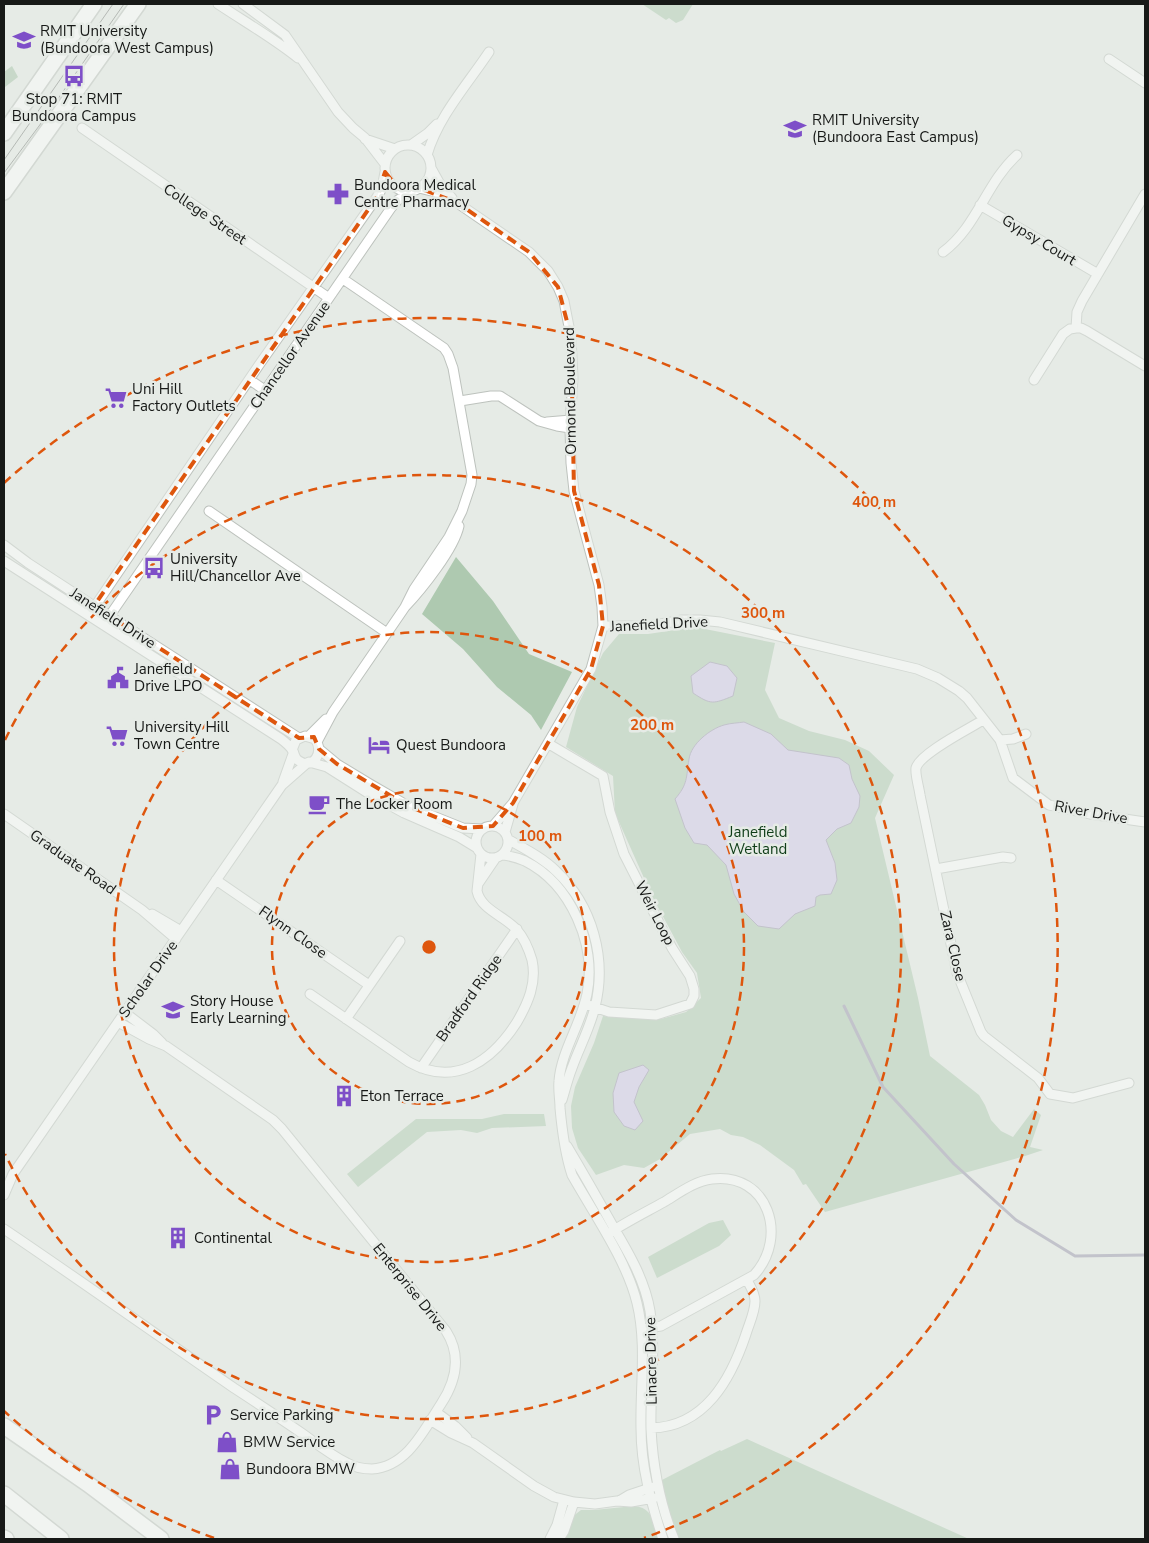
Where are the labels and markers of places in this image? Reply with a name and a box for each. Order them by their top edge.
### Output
place label: RMIT University (Bundoora West Campus) [40,21,214,58]
school or university icon: RMIT University (Bundoora West Campus) [11,27,37,53]
bus stop icon: Stop 71: RMIT Bundoora Campus [61,63,87,89]
place label: Stop 71: RMIT Bundoora Campus [12,89,136,126]
place label: RMIT University (Bundoora East Campus) [812,110,979,147]
school or university icon: RMIT University (Bundoora East Campus) [782,116,808,142]
place label: Bundoora Medical Centre Pharmacy [354,175,476,212]
pharmacy icon: Bundoora Medical Centre Pharmacy [325,181,351,207]
place label: Uni Hill Factory Outlets [132,379,236,416]
supermarket icon: Uni Hill Factory Outlets [103,385,129,411]
place label: University Hill/Chancellor Ave [170,549,301,586]
bus stop icon: University Hill/Chancellor Ave [141,555,167,581]
place label: Janefield Drive LPO [133,659,202,696]
public building icon: Janefield Drive LPO [105,665,131,691]
place label: University Hill Town Centre [134,717,230,754]
supermarket icon: University Hill Town Centre [104,723,130,749]
hotel icon: Quest Bundoora [366,732,392,758]
place label: Quest Bundoora [396,735,506,755]
cafe icon: The Locker Room [306,791,332,817]
place label: The Locker Room [336,794,453,814]
centre of rings [420,938,438,956]
place label: Story House Early Learning [190,991,286,1028]
school or university icon: Story House Early Learning [160,997,186,1023]
building icon: Eton Terrace [331,1083,357,1109]
place label: Eton Terrace [360,1086,444,1106]
building icon: Continental [165,1225,191,1251]
place label: Continental [194,1228,272,1248]
parking icon: Service Parking [200,1402,226,1428]
place label: Service Parking [230,1405,334,1425]
shop icon: BMW Service [214,1429,240,1455]
place label: BMW Service [243,1432,335,1452]
shop icon: Bundoora BMW [217,1456,243,1482]
place label: Bundoora BMW [246,1459,356,1479]

